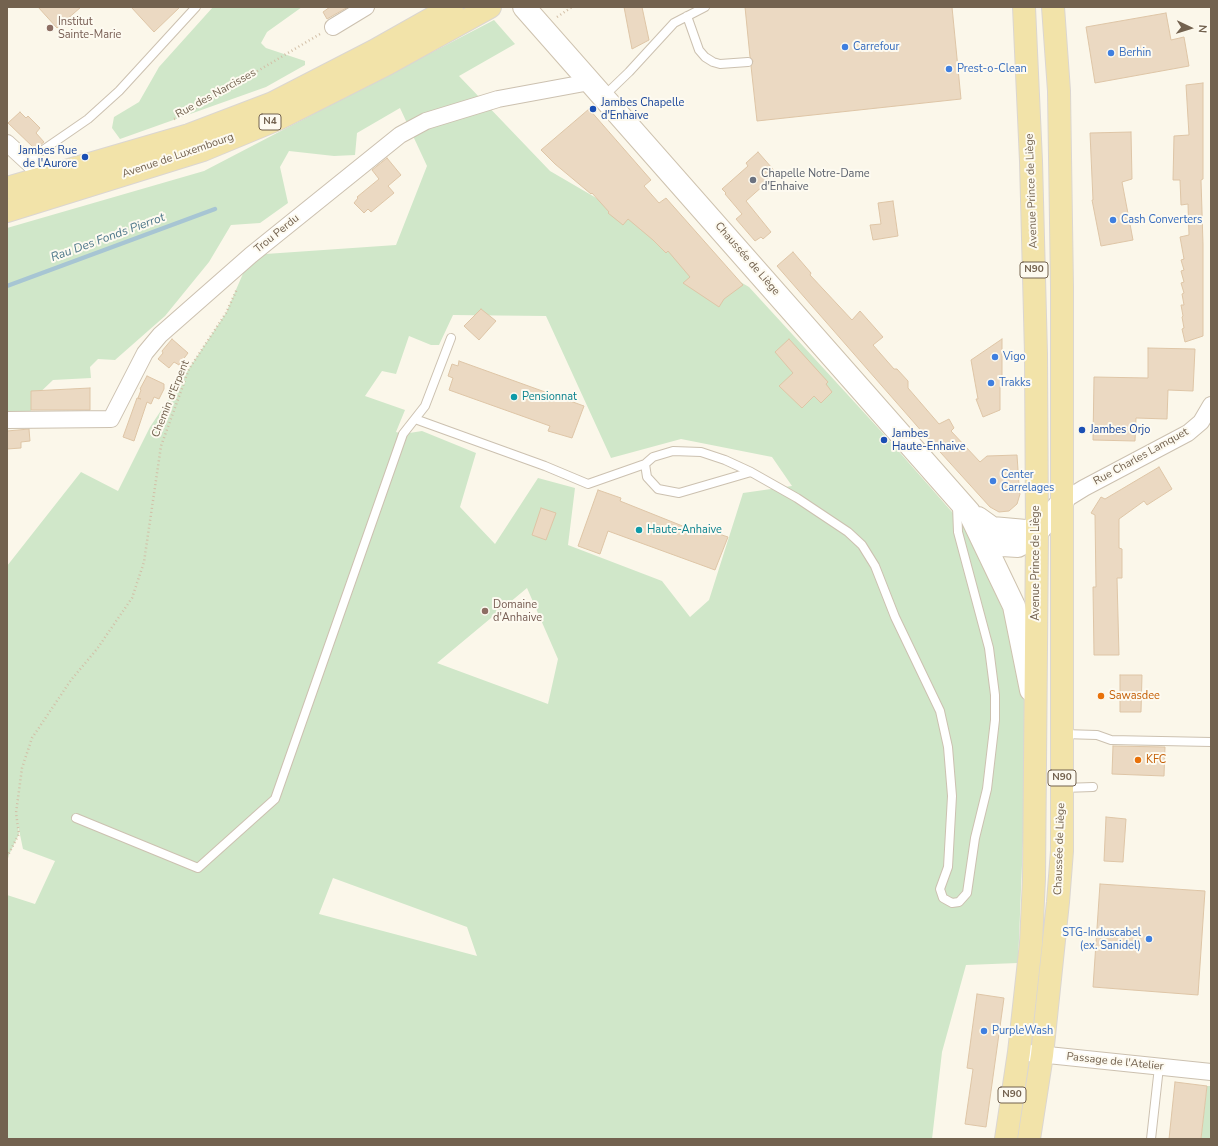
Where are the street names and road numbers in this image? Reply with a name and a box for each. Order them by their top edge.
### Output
street label: Rue des Narcisses [174,66,258,122]
road number: N4 [259,114,281,130]
street label: Avenue de Luxembourg [120,131,236,181]
street label: Avenue Prince de Liège [1023,133,1041,249]
street label: Trou Perdu [252,212,302,256]
street label: Chaussée de Liège [712,220,782,298]
road number: N90 [1020,262,1048,278]
street label: Chemin d'Erpent [150,358,192,440]
street label: Rue Charles Lamquet [1091,425,1191,489]
street label: Avenue Prince de Liège [1029,505,1043,621]
road number: N90 [1048,770,1076,786]
street label: Chaussée de Liège [1052,803,1068,895]
street label: Passage de l'Atelier [1066,1050,1164,1074]
road number: N90 [998,1087,1026,1103]

